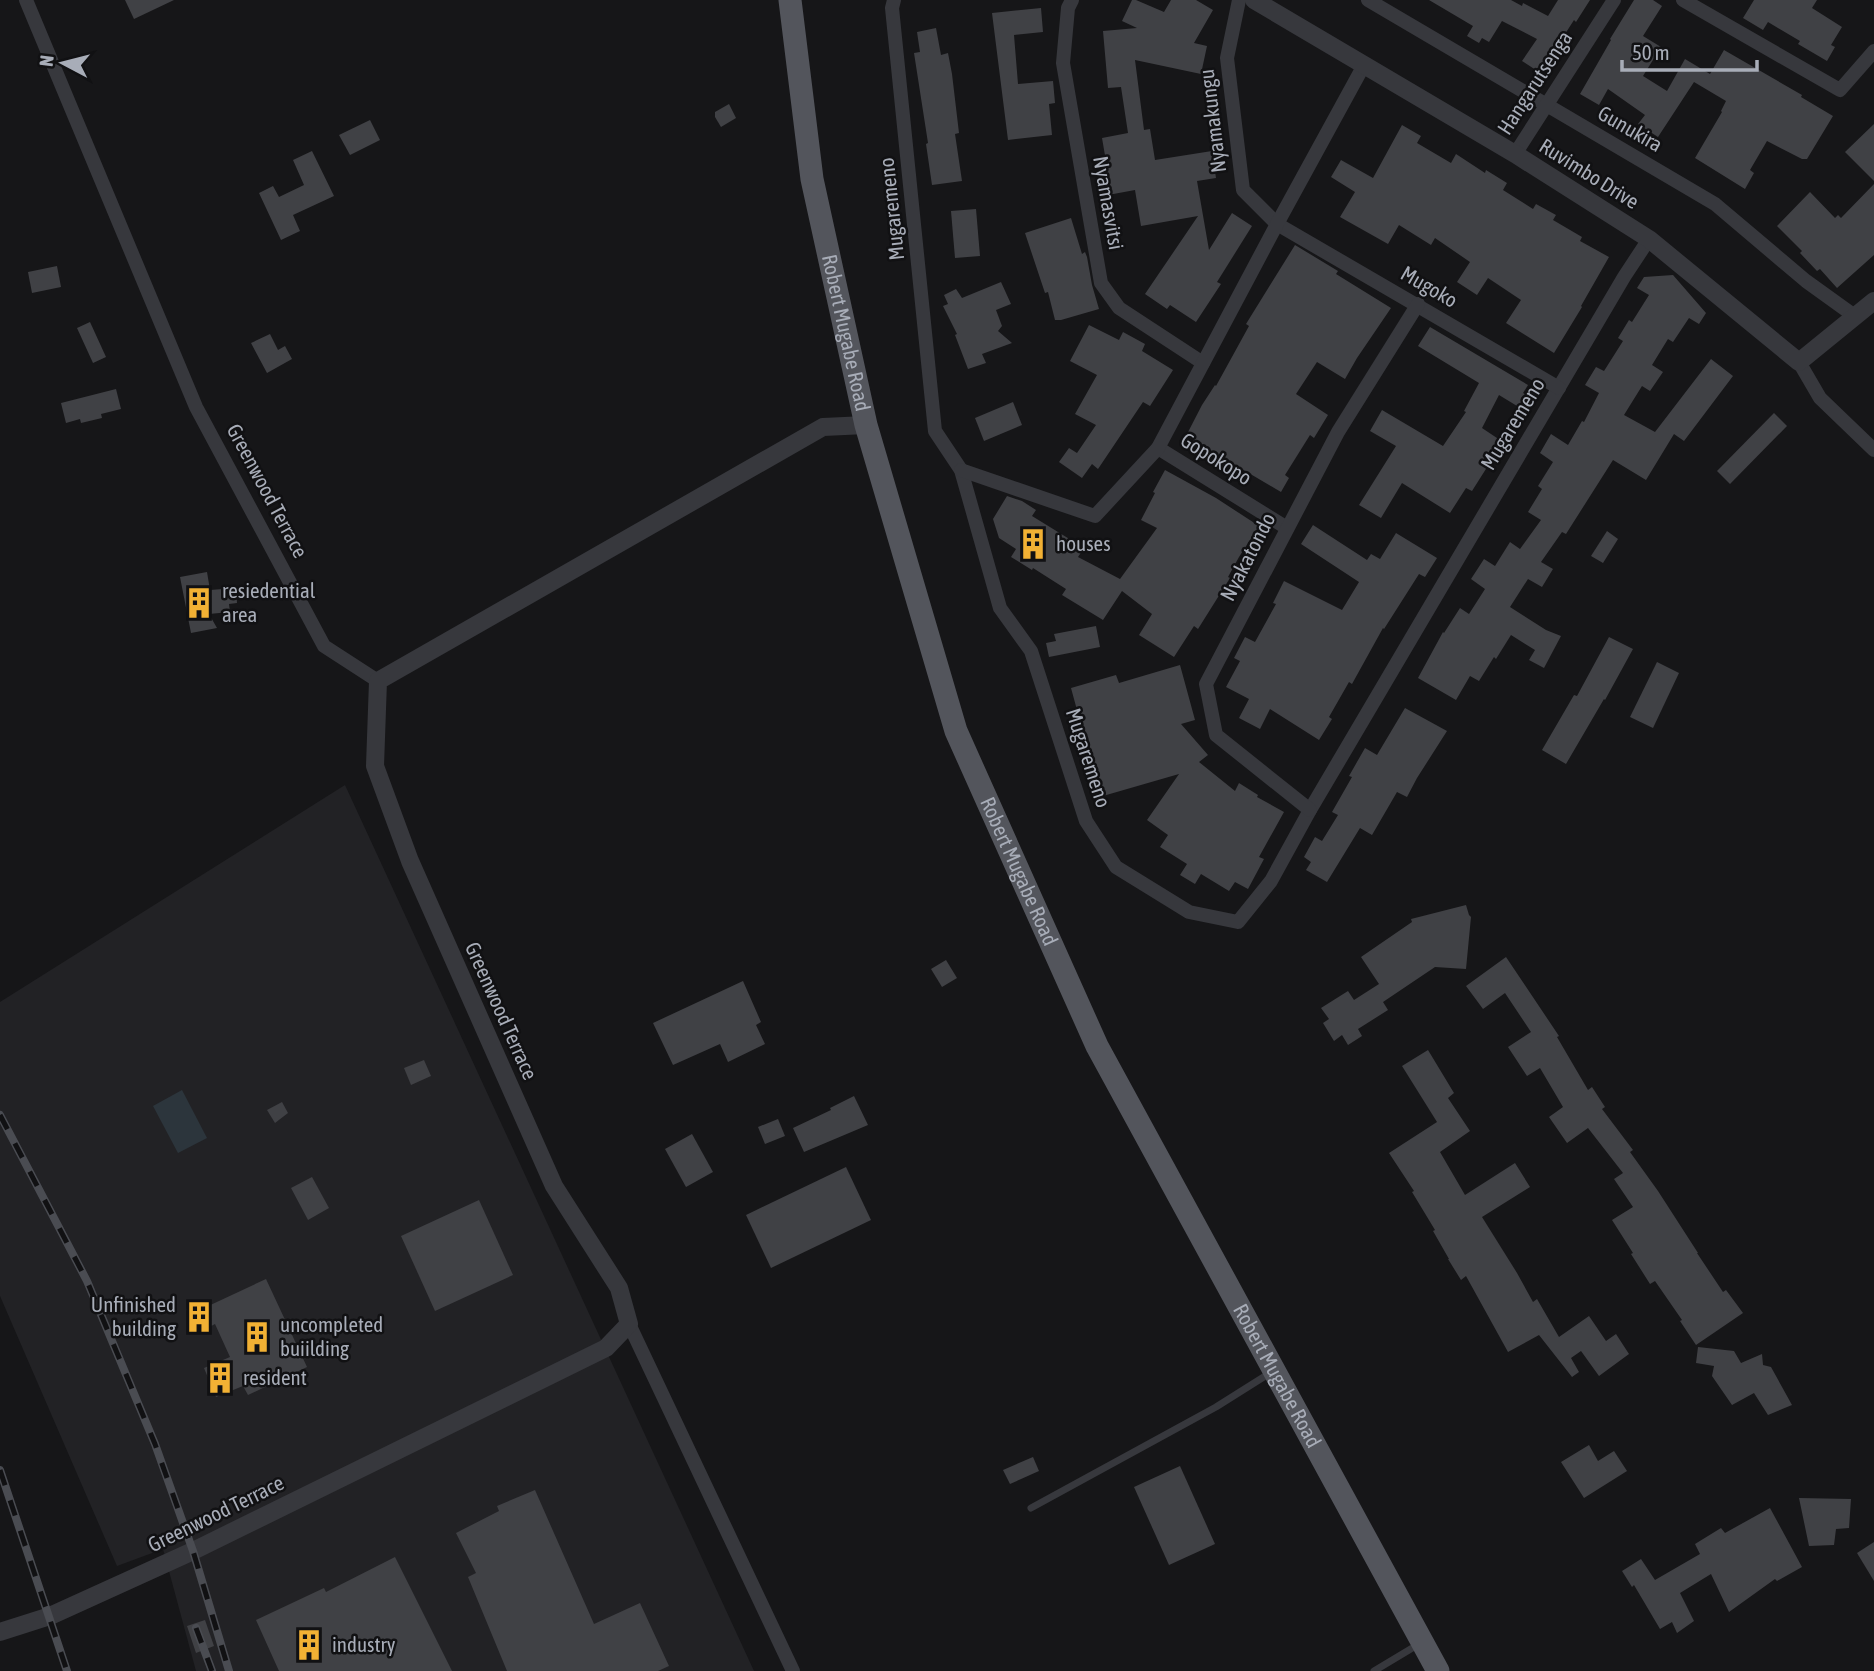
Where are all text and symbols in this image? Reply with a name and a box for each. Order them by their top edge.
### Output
street label: Hangarutsenga [1492,26,1576,139]
north arrow [28,28,98,98]
scale bar [1622,28,1757,72]
text: 50 m [1632,40,1670,64]
text: N [35,54,58,68]
street label: Nyamakungu [1194,68,1230,174]
street label: Gunukira [1594,100,1667,156]
street label: Ruvimbo Drive [1535,133,1644,213]
street label: Nyamasvitsi [1089,154,1129,252]
street label: Mugaremeno [874,157,908,262]
street label: Robert Mugabe Road [818,252,876,413]
street label: Mugoko [1397,260,1462,312]
street label: Mugaremeno [1475,373,1549,474]
street label: Greenwood Terrace [223,420,313,561]
street label: Gopokopo [1177,427,1257,489]
street label: Nyakatondo [1215,509,1279,604]
building icon: houses [1016,527,1050,561]
place label: houses [1056,531,1111,555]
place label: resiedential area [222,578,316,626]
building icon: resiedential area [182,586,216,620]
street label: Mugaremeno [1062,705,1116,810]
street label: Robert Mugabe Road [976,793,1063,949]
street label: Greenwood Terrace [461,938,543,1083]
place label: Unfinished building [91,1292,176,1340]
street label: Robert Mugabe Road [1229,1299,1327,1451]
building icon: Unfinished building [182,1300,216,1334]
place label: uncompleted buiilding [280,1312,383,1360]
building icon: uncompleted buiilding [240,1320,274,1354]
building icon: resident [203,1361,237,1395]
place label: resident [243,1365,307,1389]
street label: Greenwood Terrace [144,1470,287,1556]
building icon: industry [292,1628,326,1662]
place label: industry [332,1632,396,1656]

